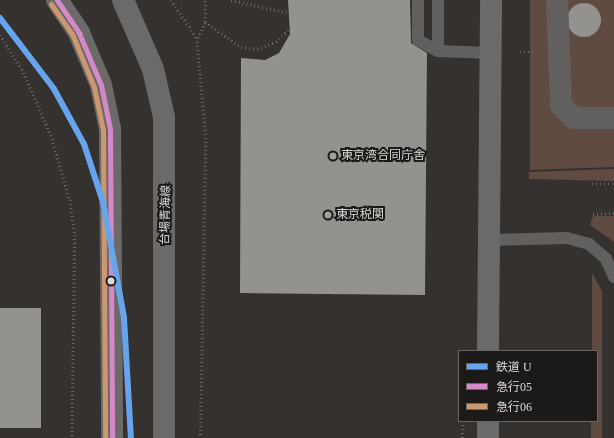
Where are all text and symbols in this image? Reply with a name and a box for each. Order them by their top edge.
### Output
place label: 東京湾合同庁舎 [341,149,425,163]
marker: 東京湾合同庁舎 [328,151,338,161]
street label: 台場青海線 [158,185,174,245]
place label: 東京税関 [336,208,384,222]
marker: 東京税関 [323,210,333,220]
unlabelled marker [106,276,116,286]
legend [458,350,598,422]
text: 鉄道 U [496,360,532,374]
text: 急行05 [496,380,532,394]
text: 急行06 [496,400,532,414]

